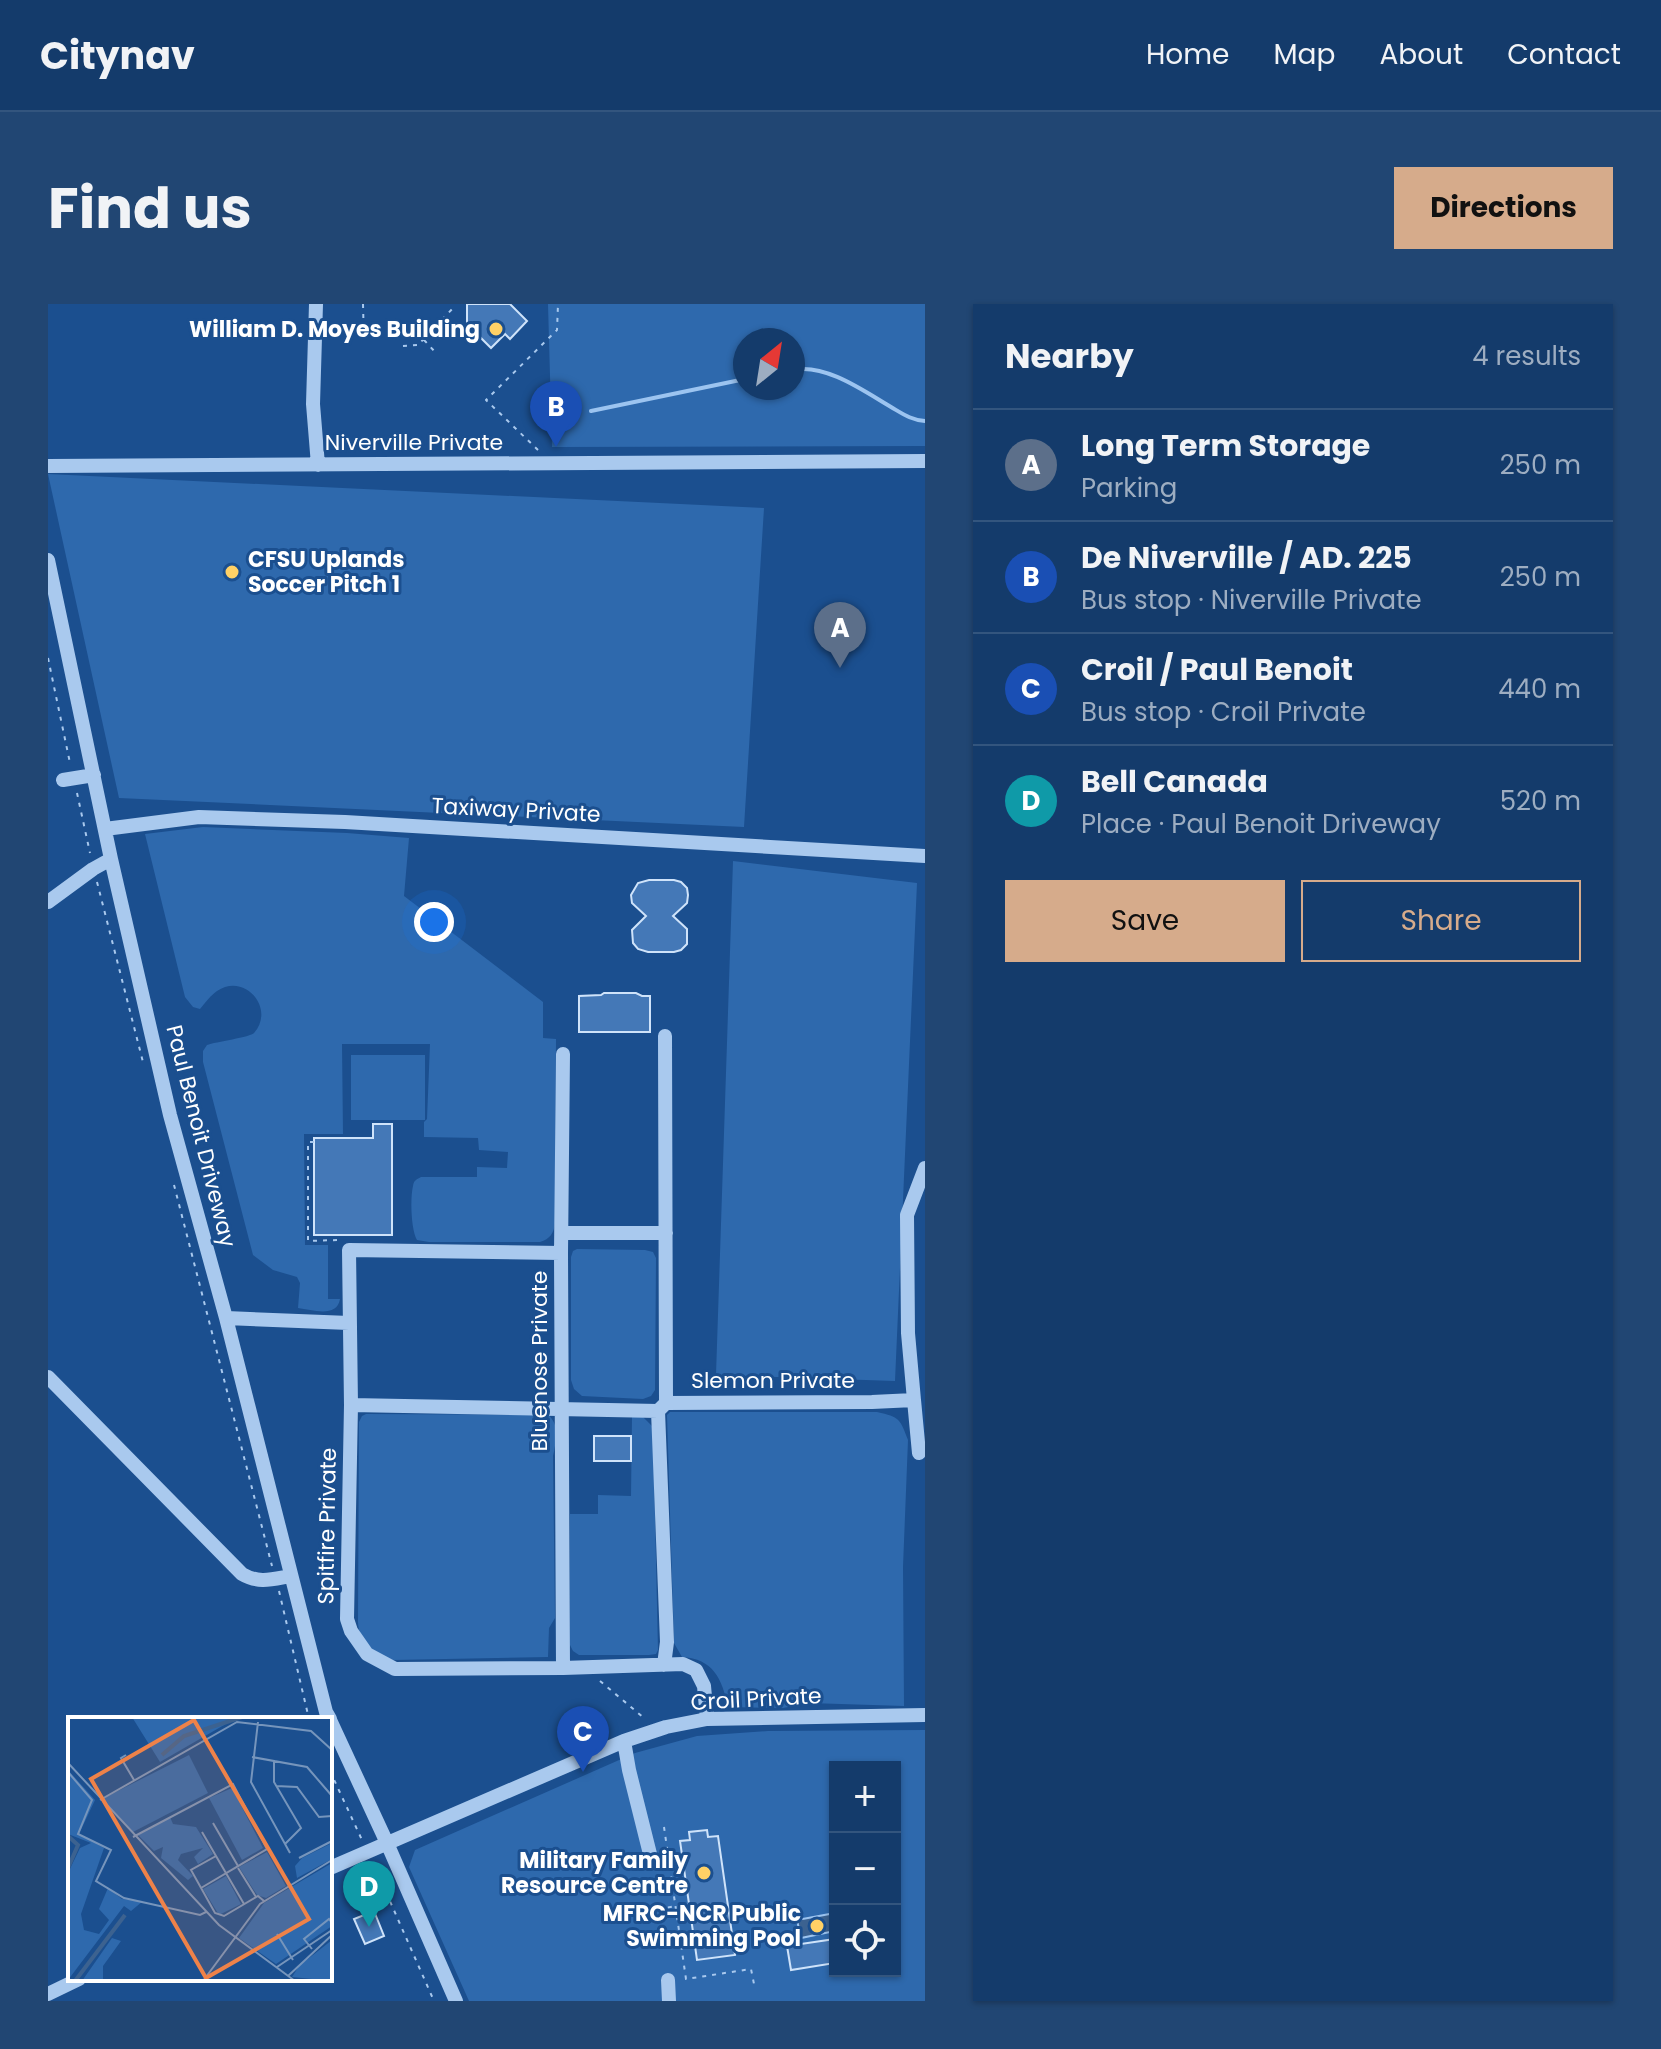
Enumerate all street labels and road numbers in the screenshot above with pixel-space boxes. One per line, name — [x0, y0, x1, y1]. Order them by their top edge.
street label: Niverville Private — [325, 427, 503, 458]
street label: Taxiway Private — [431, 790, 601, 830]
street label: Paul Benoit Driveway — [158, 1022, 244, 1251]
street label: Bluenose Private — [524, 1271, 555, 1452]
street label: Slemon Private — [691, 1365, 855, 1396]
street label: Spitfire Private — [310, 1447, 344, 1605]
street label: Croil Private — [690, 1680, 822, 1718]

